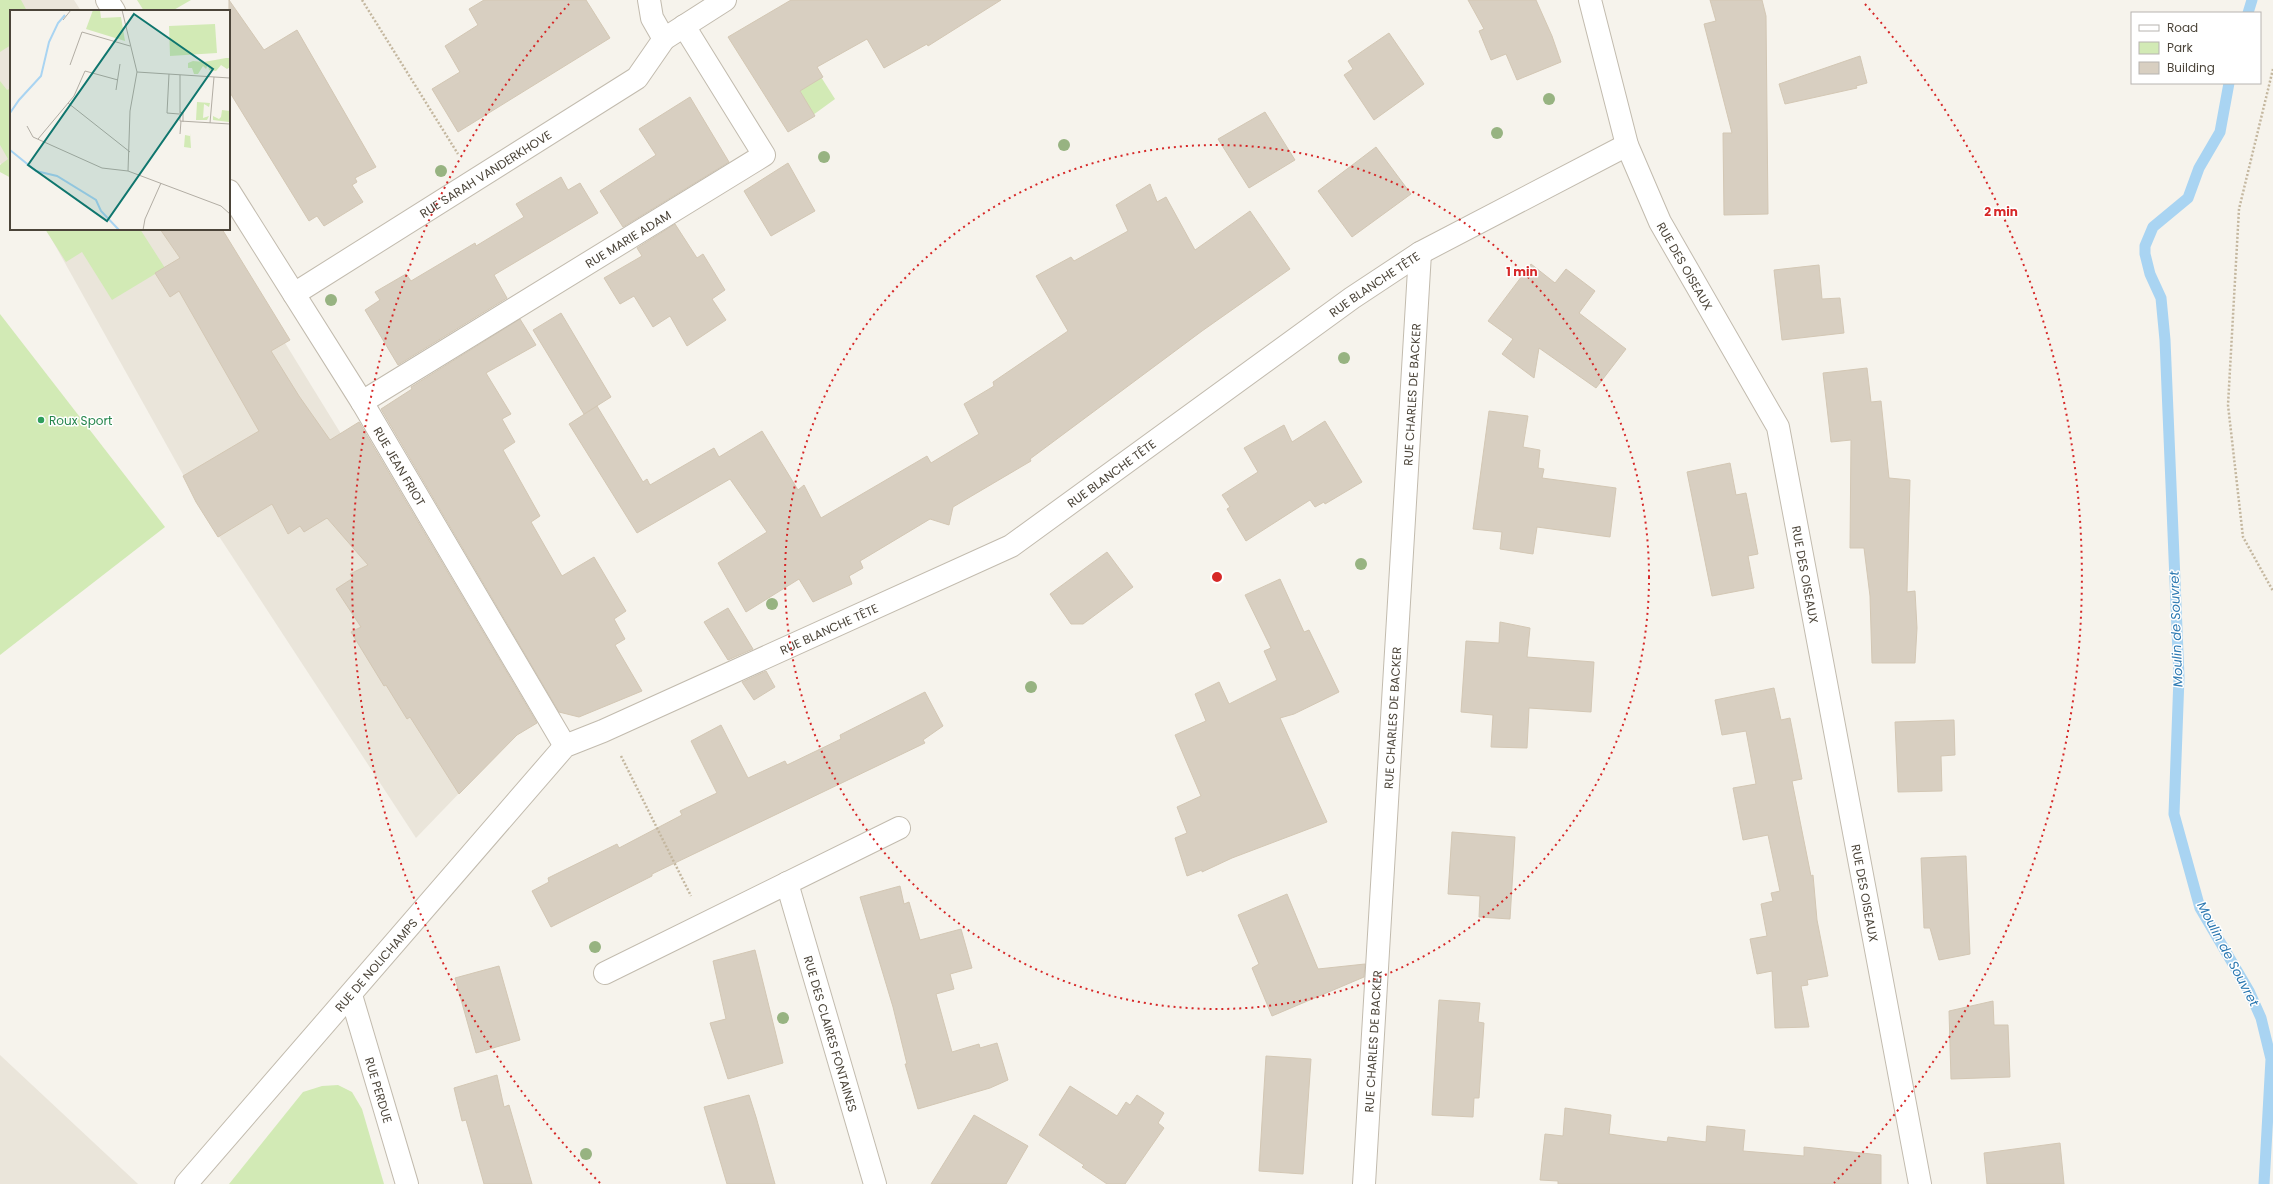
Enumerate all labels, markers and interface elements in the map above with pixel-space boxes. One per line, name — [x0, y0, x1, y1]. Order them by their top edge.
inset map — [10, 10, 230, 230]
legend — [2131, 12, 2261, 84]
text: Road — [2167, 19, 2198, 36]
text: Park — [2167, 39, 2194, 56]
text: Building — [2167, 59, 2215, 76]
street label: RUE SARAH VANDERKHOVE — [416, 126, 554, 221]
text: 2 min — [1984, 203, 2018, 220]
street label: RUE MARIE ADAM — [582, 206, 674, 272]
street label: RUE DES OISEAUX — [1653, 219, 1717, 313]
street label: RUE BLANCHE TÊTE — [1325, 247, 1423, 321]
text: 1 min — [1506, 263, 1538, 280]
street label: RUE CHARLES DE BACKER — [1399, 323, 1424, 466]
place label: Roux Sport — [49, 412, 112, 429]
marker: Roux Sport — [36, 415, 46, 425]
street label: RUE JEAN FRIOT — [370, 423, 430, 509]
street label: RUE BLANCHE TÊTE — [1063, 435, 1159, 511]
street label: RUE DES OISEAUX — [1788, 524, 1823, 625]
centre of rings — [1210, 570, 1224, 584]
water label: Moulin de Souvret — [2164, 570, 2188, 687]
street label: RUE BLANCHE TÊTE — [777, 599, 881, 658]
street label: RUE CHARLES DE BACKER — [1379, 646, 1405, 790]
street label: RUE DES OISEAUX — [1848, 843, 1883, 943]
water label: Moulin de Souvret — [2192, 898, 2264, 1010]
street label: RUE DE NOLICHAMPS — [331, 914, 421, 1015]
street label: RUE DES CLAIRES FONTAINES — [800, 954, 862, 1114]
street label: RUE CHARLES DE BACKER — [1360, 970, 1385, 1113]
street label: RUE PERDUE — [361, 1055, 397, 1125]

